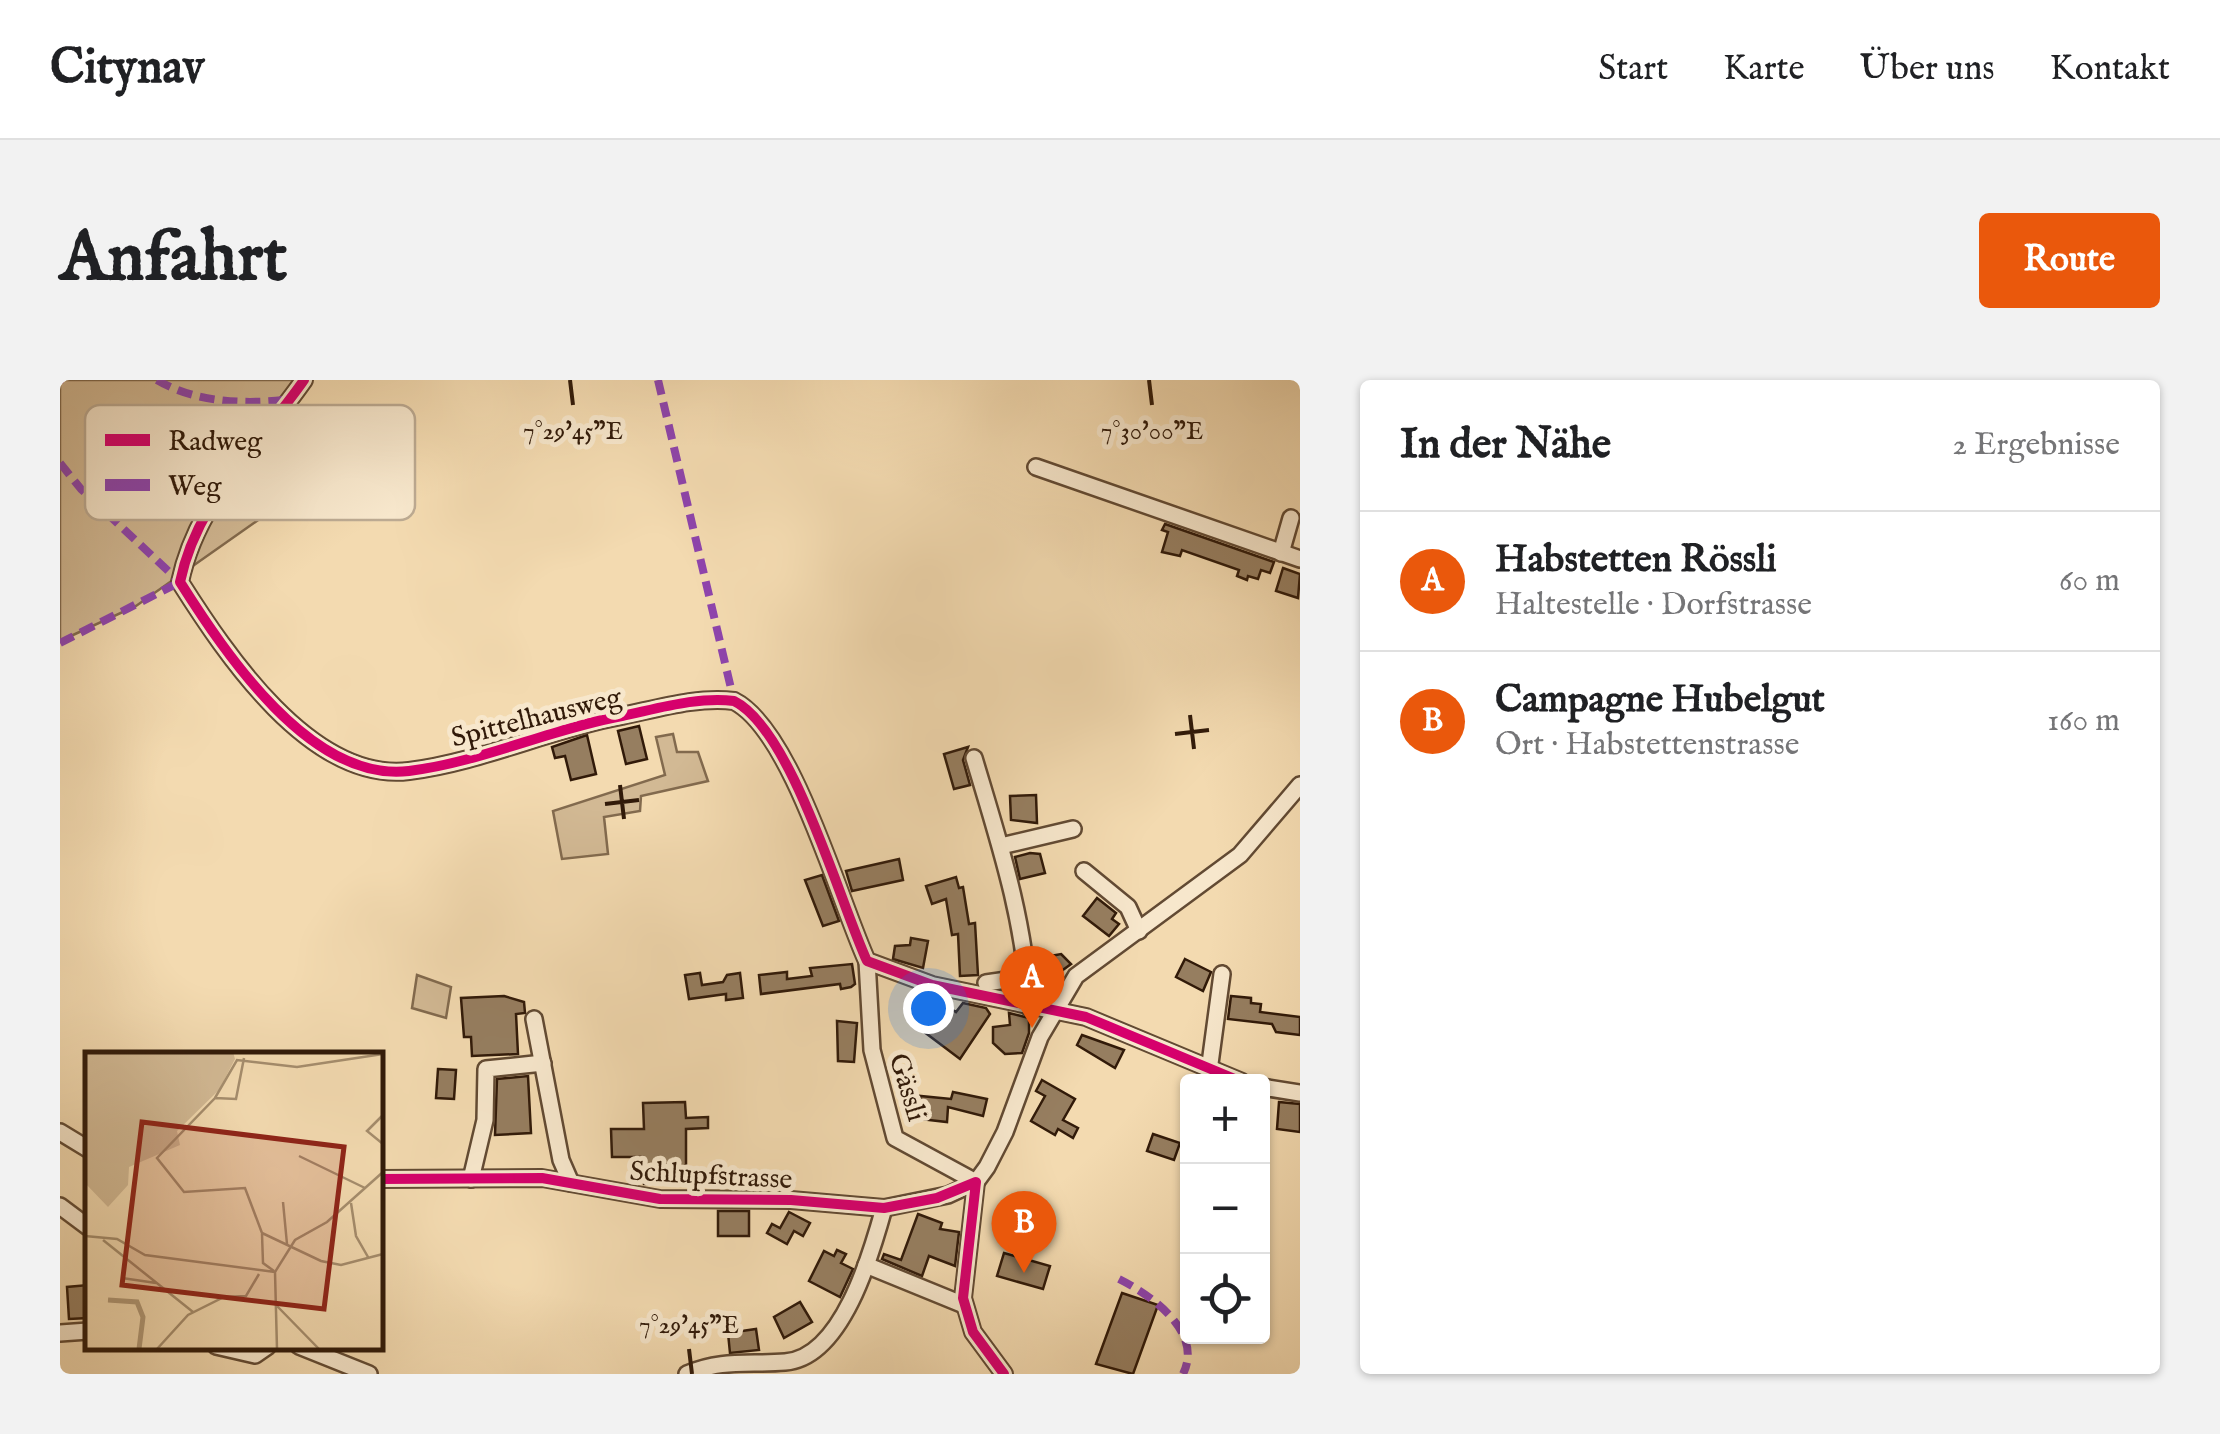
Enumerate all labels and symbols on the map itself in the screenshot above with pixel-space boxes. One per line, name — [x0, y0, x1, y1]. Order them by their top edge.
legend — [85, 405, 415, 520]
text: 7°29'45"E — [523, 416, 623, 448]
text: 7°30'00"E — [1101, 416, 1203, 448]
text: Radweg — [168, 425, 263, 460]
text: Weg — [168, 470, 222, 505]
street label: Spittelhausweg — [448, 680, 626, 756]
pin: A — [1000, 946, 1064, 1028]
your location — [903, 983, 954, 1034]
street label: Gässli — [880, 1050, 933, 1126]
inset map — [85, 1052, 382, 1349]
street label: Schlupfstrasse — [629, 1155, 793, 1198]
pin: B — [992, 1190, 1056, 1273]
text: 7°29'45"E — [639, 1310, 739, 1342]

